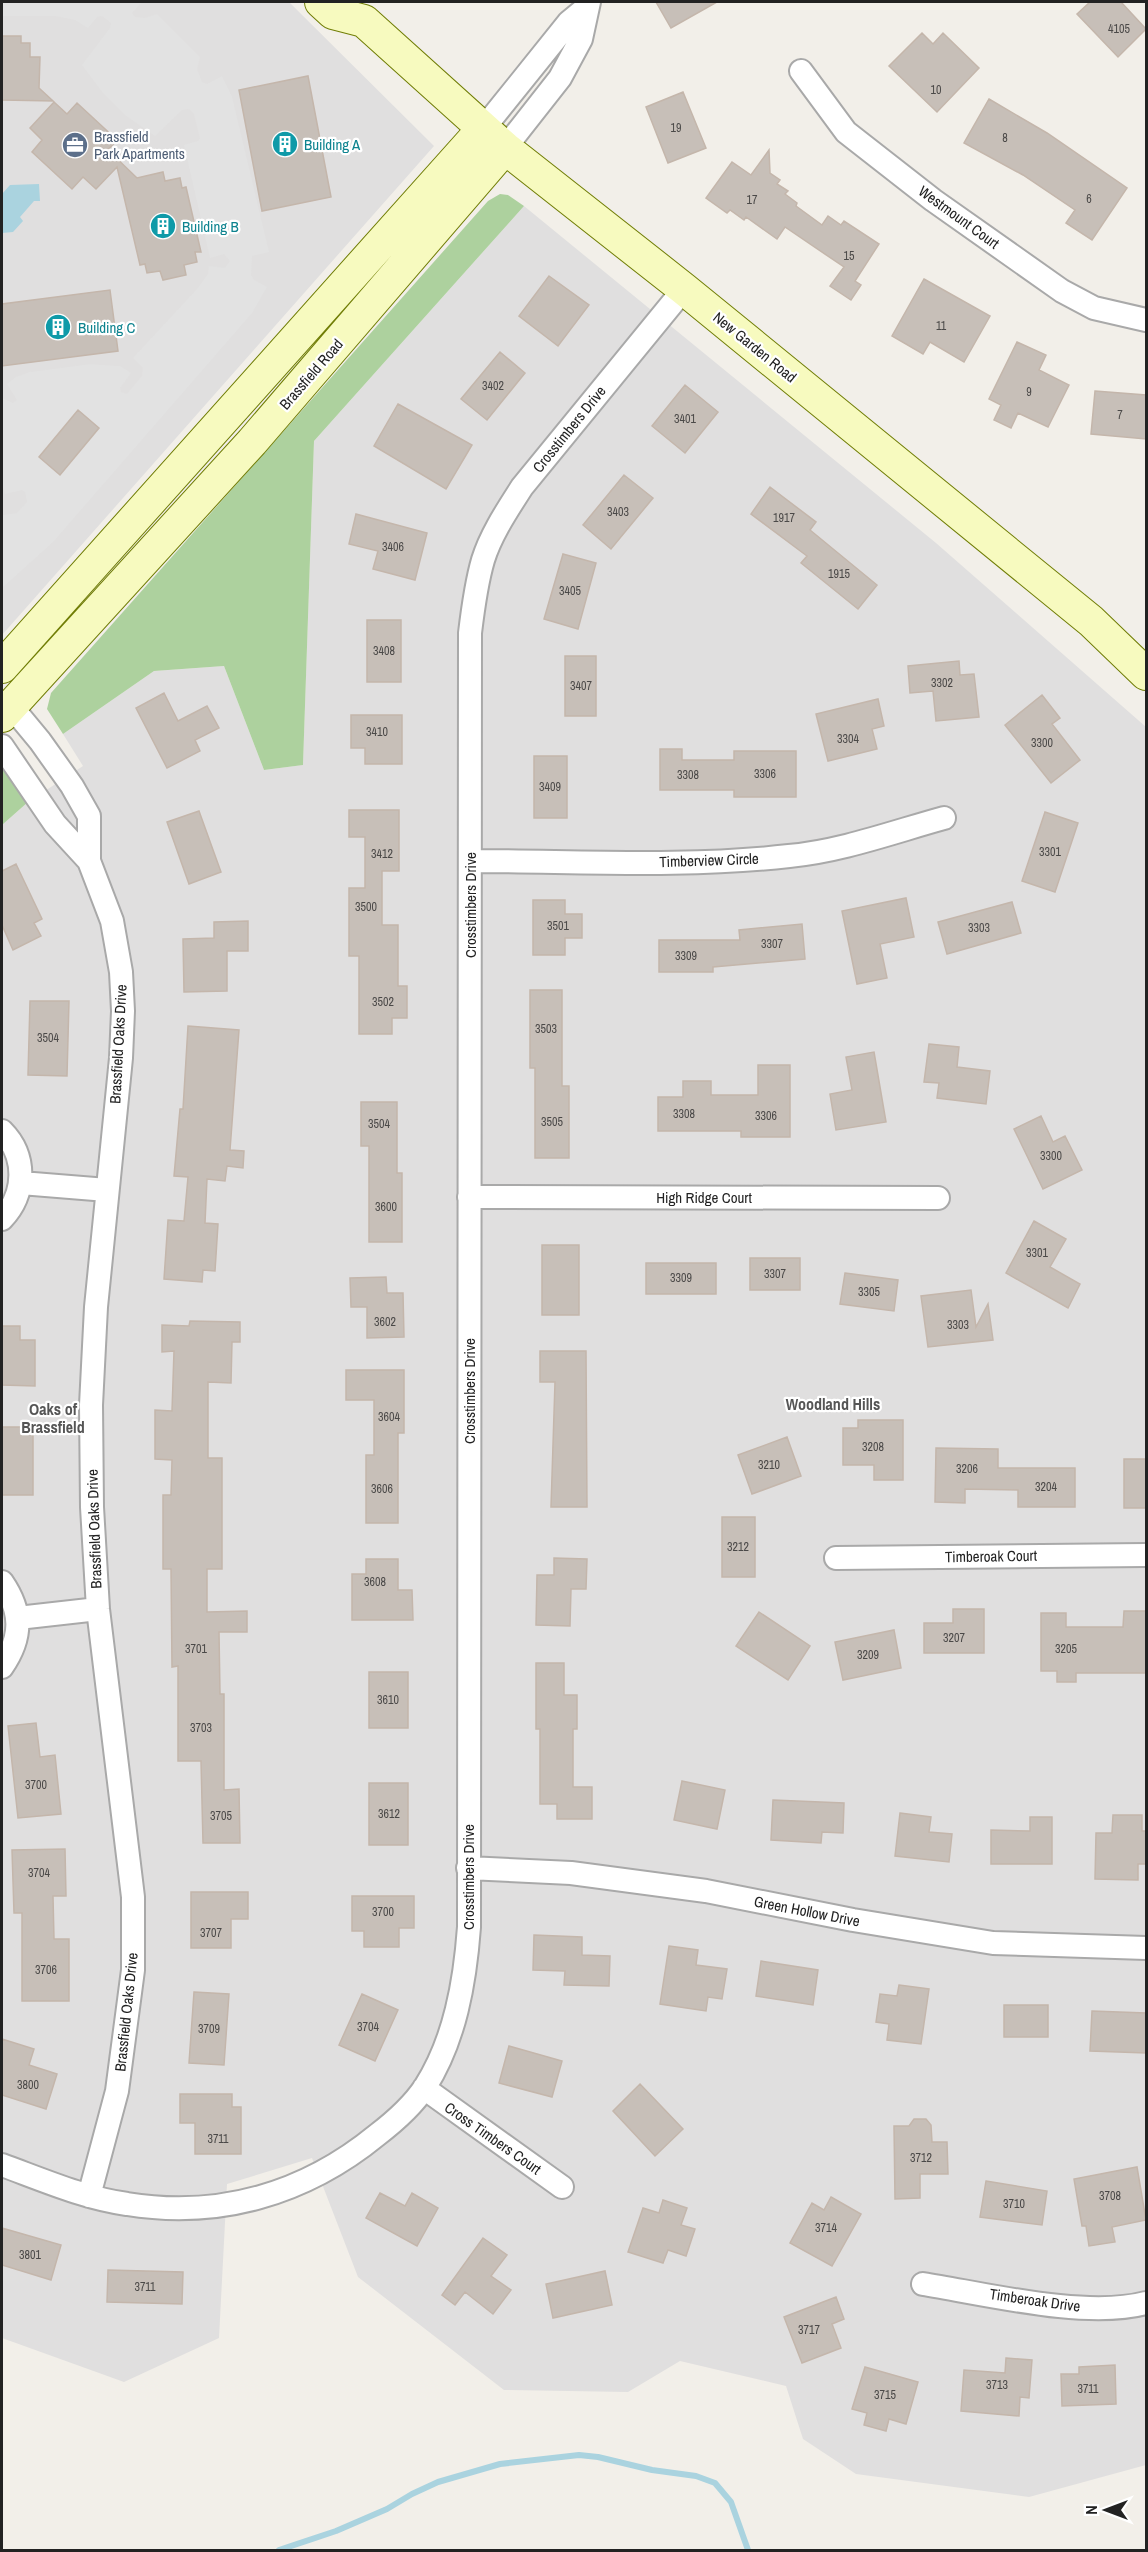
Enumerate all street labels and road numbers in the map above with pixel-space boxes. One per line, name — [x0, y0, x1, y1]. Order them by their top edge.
street label: Westmount Court — [914, 180, 1004, 254]
street label: New Garden Road — [709, 307, 801, 387]
street label: Brassfield Road — [274, 334, 348, 414]
street label: Crosstimbers Drive — [528, 381, 611, 477]
street label: Timberview Circle — [659, 848, 759, 872]
street label: Crosstimbers Drive — [460, 852, 481, 958]
street label: Brassfield Oaks Drive — [104, 984, 132, 1104]
street label: High Ridge Court — [656, 1187, 752, 1208]
street label: Crosstimbers Drive — [459, 1338, 480, 1444]
street label: Brassfield Oaks Drive — [81, 1469, 107, 1589]
street label: Timberoak Court — [945, 1545, 1038, 1567]
street label: Crosstimbers Drive — [458, 1824, 479, 1930]
street label: Green Hollow Drive — [752, 1890, 862, 1932]
street label: Brassfield Oaks Drive — [109, 1951, 143, 2073]
street label: Cross Timbers Court — [440, 2097, 546, 2180]
street label: Timberoak Drive — [988, 2283, 1082, 2317]

